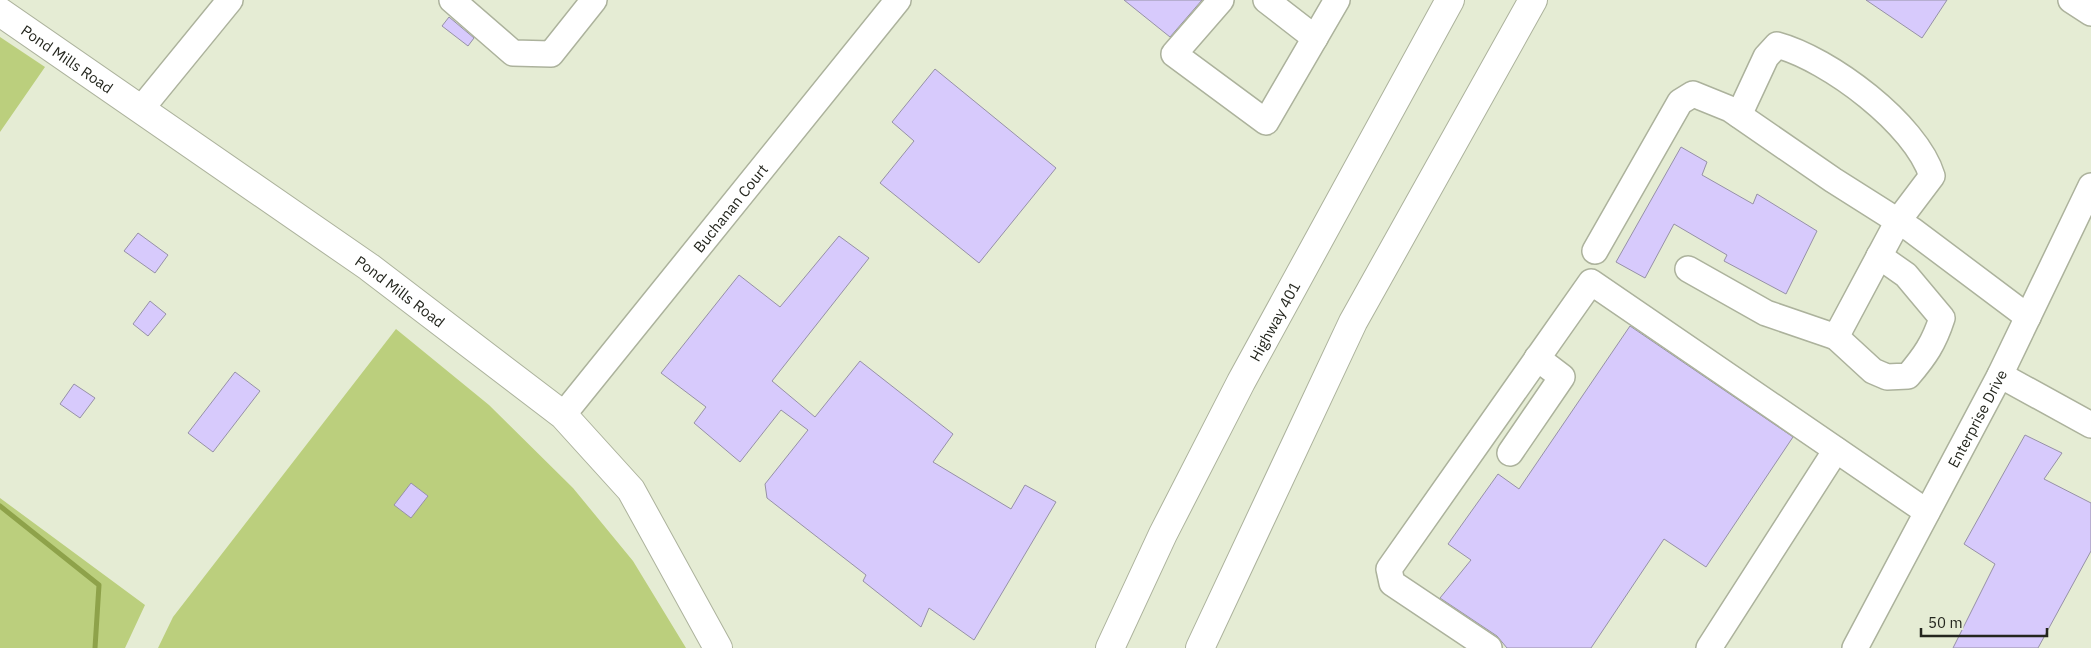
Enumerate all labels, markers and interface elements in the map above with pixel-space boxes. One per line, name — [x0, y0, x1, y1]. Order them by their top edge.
street label: Pond Mills Road — [18, 20, 117, 97]
street label: Buchanan Court — [689, 160, 771, 256]
street label: Pond Mills Road — [352, 251, 449, 331]
street label: Highway 401 — [1245, 278, 1304, 364]
street label: Enterprise Drive — [1943, 366, 2011, 471]
scale bar — [1921, 606, 2047, 638]
text: 50 m — [1928, 613, 1963, 632]

